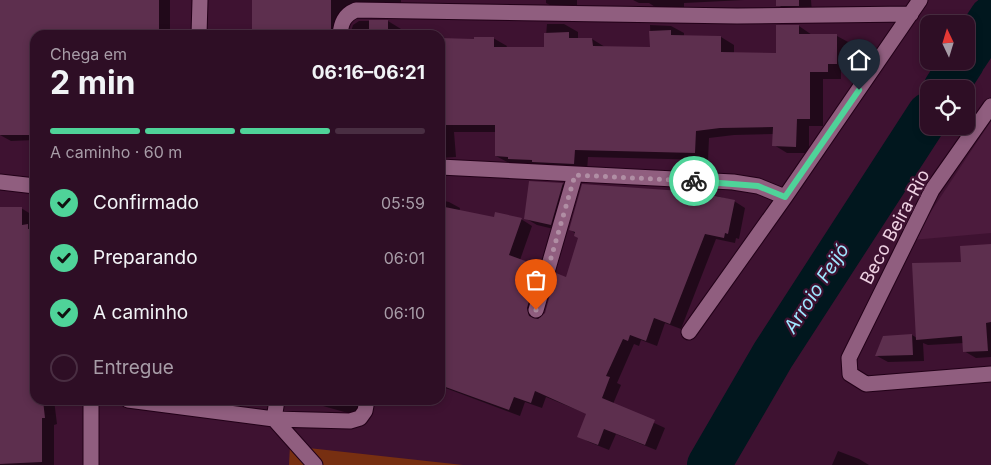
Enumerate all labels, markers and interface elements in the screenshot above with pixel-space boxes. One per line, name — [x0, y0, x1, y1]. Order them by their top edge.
north arrow — [920, 15, 975, 70]
map controls — [920, 15, 975, 135]
pin — [838, 39, 880, 90]
text: Chega em — [50, 44, 127, 64]
icon: home — [845, 46, 873, 74]
text: 06:16–06:21 — [312, 61, 425, 84]
text: 2 min — [50, 63, 136, 102]
button: locate — [920, 80, 975, 135]
text: A caminho · 60 m — [50, 142, 182, 162]
courier — [669, 156, 719, 206]
street label: Beco Beira-Rio — [855, 166, 934, 288]
icon: bike — [680, 167, 708, 195]
icon: check — [50, 189, 78, 217]
text: Confirmado — [93, 191, 199, 214]
text: 05:59 — [381, 193, 425, 213]
water label: Arroio Feijó — [778, 239, 854, 338]
icon: check — [50, 244, 78, 272]
text: Preparando — [93, 246, 198, 269]
text: 06:01 — [384, 248, 425, 268]
pin — [515, 259, 557, 310]
icon: bag — [522, 266, 550, 294]
icon: check — [50, 299, 78, 327]
text: A caminho — [93, 301, 188, 324]
text: 06:10 — [384, 303, 425, 323]
text: Entregue — [93, 356, 174, 379]

